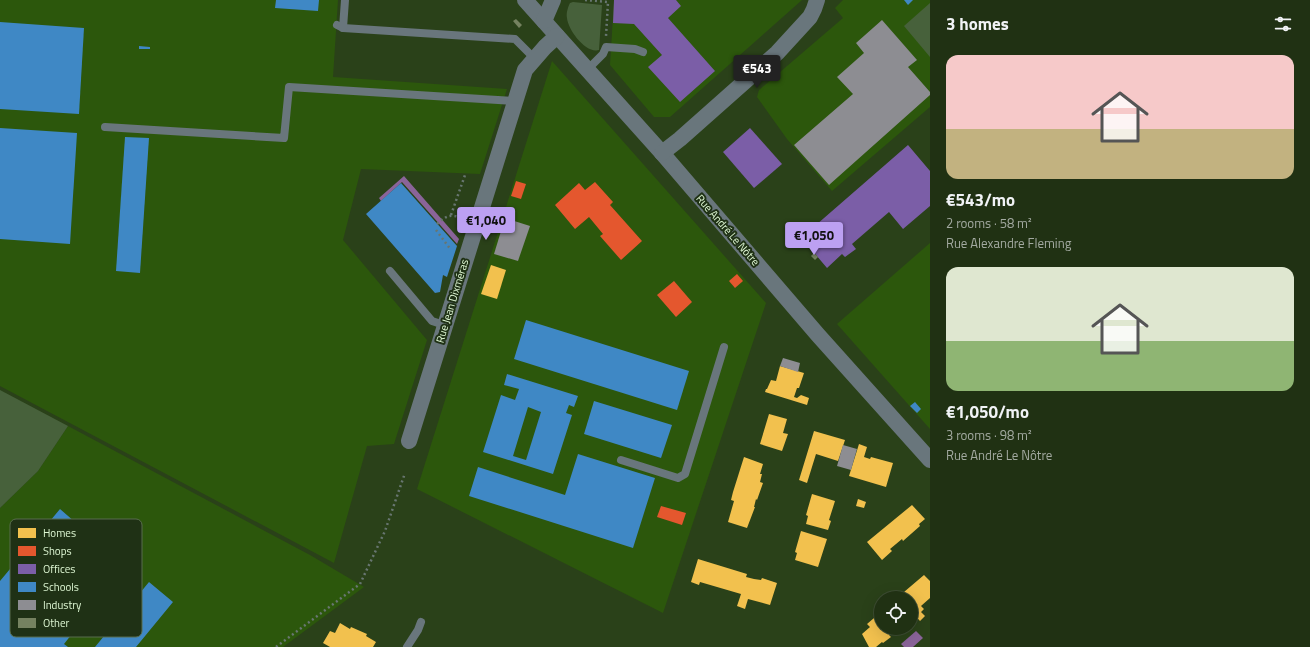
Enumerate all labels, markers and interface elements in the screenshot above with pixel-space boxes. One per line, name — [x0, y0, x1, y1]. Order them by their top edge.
text: 3 homes — [946, 11, 1009, 37]
icon: filters — [1272, 13, 1294, 35]
pin: €543 — [733, 55, 781, 89]
text: €543 — [742, 58, 772, 78]
icon: home — [1084, 81, 1156, 153]
text: €543/mo — [946, 187, 1015, 213]
street label: Rue André Le Nôtre — [692, 191, 764, 270]
pin: €1,040 — [453, 207, 519, 241]
text: €1,040 — [466, 210, 506, 230]
text: 2 rooms · 58 m² — [946, 213, 1032, 233]
pin: €1,050 — [781, 222, 847, 256]
text: €1,050 — [794, 225, 834, 245]
text: Rue Alexandre Fleming — [946, 233, 1071, 253]
street label: Rue Jean Dixméras — [432, 257, 472, 345]
icon: home — [1084, 293, 1156, 365]
text: €1,050/mo — [946, 399, 1029, 425]
text: 3 rooms · 98 m² — [946, 425, 1032, 445]
text: Rue André Le Nôtre — [946, 445, 1052, 465]
legend — [10, 519, 142, 637]
text: Homes — [43, 525, 76, 541]
text: Shops — [43, 543, 72, 559]
text: Offices — [43, 561, 75, 577]
text: Schools — [43, 579, 79, 595]
map controls — [874, 591, 918, 635]
button: locate — [874, 591, 918, 635]
text: Industry — [43, 597, 82, 613]
text: Other — [43, 615, 70, 631]

